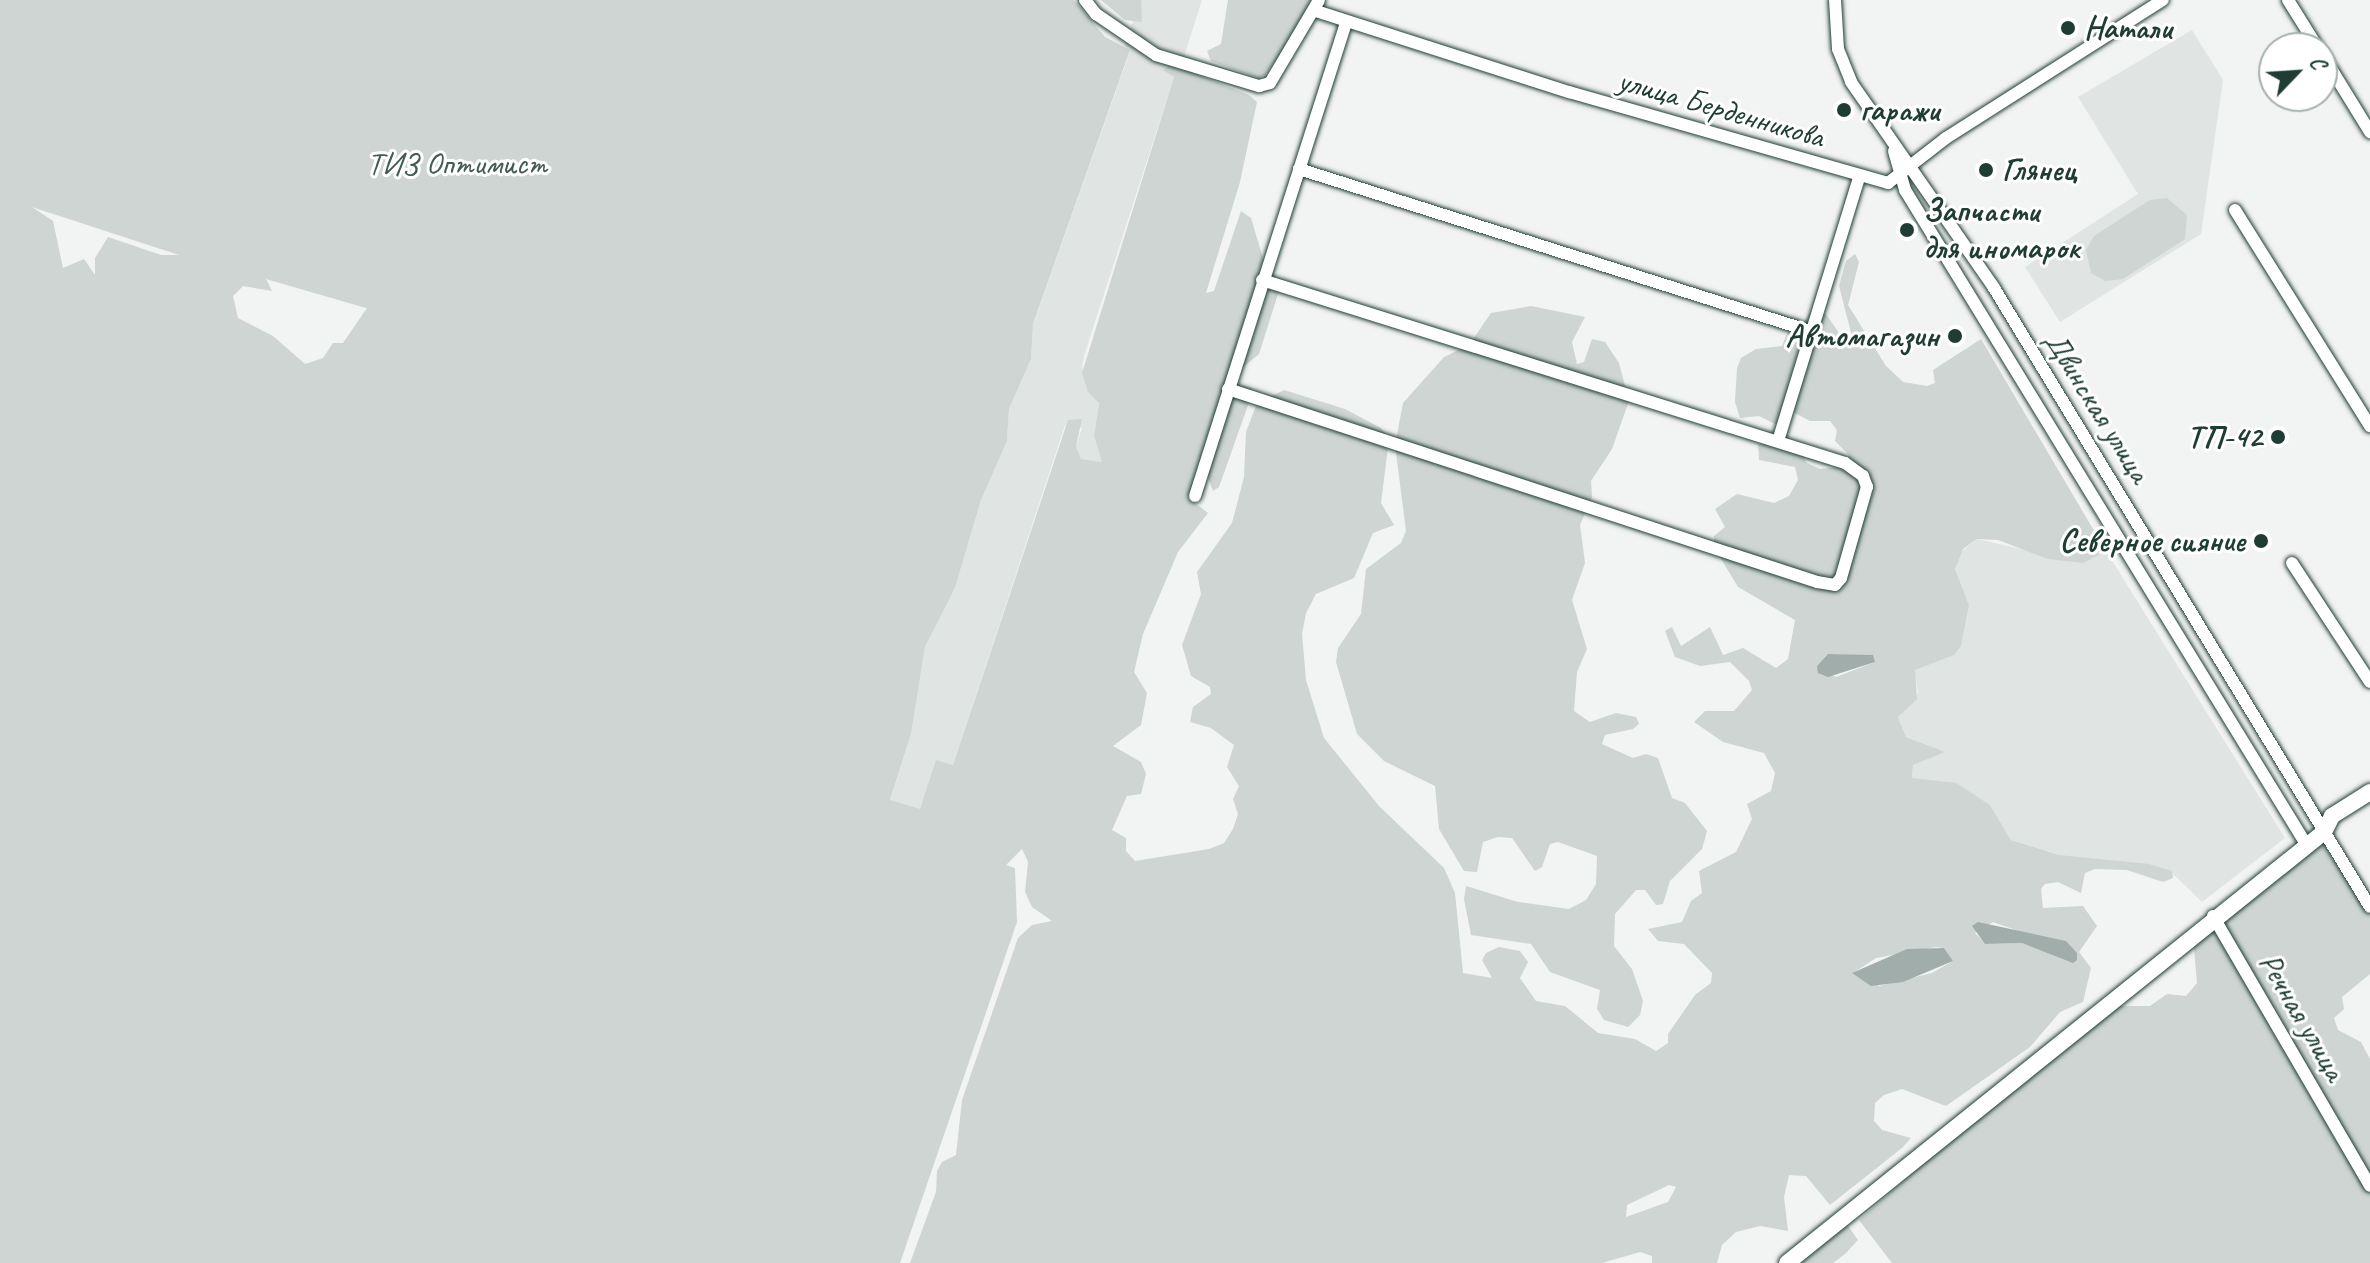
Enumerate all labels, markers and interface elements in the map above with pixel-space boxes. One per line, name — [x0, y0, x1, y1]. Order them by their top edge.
place label: Натали — [2084, 9, 2172, 47]
marker: Натали — [2059, 19, 2077, 37]
north arrow — [2258, 32, 2338, 112]
text: С — [2303, 52, 2333, 74]
street label: улица Берденникова — [1614, 61, 1828, 157]
place label: гаражи — [1860, 91, 1939, 129]
marker: гаражи — [1835, 101, 1853, 119]
park label: ТИЗ Оптимист — [367, 145, 547, 183]
place label: Глянец — [2002, 151, 2077, 189]
marker: Глянец — [1977, 161, 1995, 179]
place label: Запчасти для иномарок — [1923, 193, 2076, 268]
marker: Запчасти для иномарок — [1898, 221, 1916, 239]
place label: Автомагазин — [1786, 317, 1939, 355]
street label: Двинская улица — [2035, 323, 2159, 491]
marker: Автомагазин — [1946, 327, 1964, 345]
place label: ТП-42 — [2187, 418, 2262, 456]
marker: ТП-42 — [2269, 428, 2287, 446]
place label: Северное сияние — [2065, 522, 2245, 560]
marker: Северное сияние — [2252, 532, 2270, 550]
street label: Речная улица — [2250, 946, 2354, 1088]

